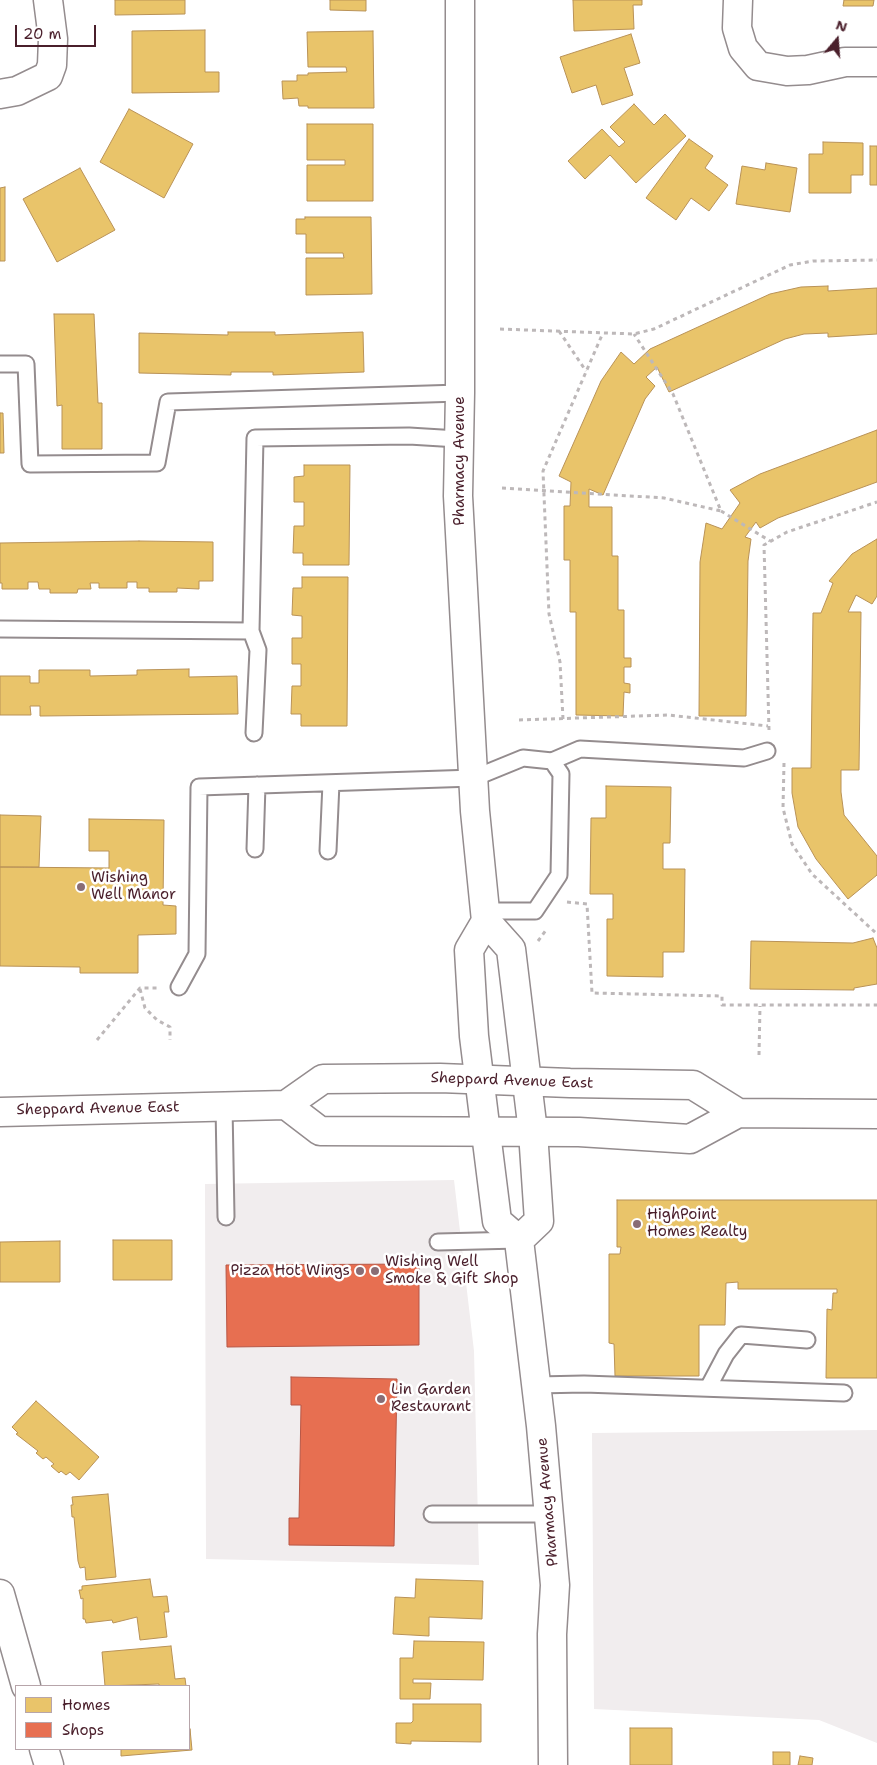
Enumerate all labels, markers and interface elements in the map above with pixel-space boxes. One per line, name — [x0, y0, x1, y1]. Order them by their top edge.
scale bar — [18, 15, 99, 47]
north arrow — [812, 15, 862, 65]
text: N — [834, 15, 850, 36]
text: 20 m — [23, 24, 62, 44]
street label: Pharmacy Avenue — [451, 396, 469, 526]
place label: Wishing Well Manor — [91, 869, 176, 904]
marker: Wishing Well Manor — [75, 881, 87, 893]
street label: Sheppard Avenue East — [430, 1069, 594, 1093]
street label: Sheppard Avenue East — [16, 1099, 180, 1119]
place label: HighPoint Homes Realty — [647, 1206, 747, 1241]
marker: HighPoint Homes Realty — [631, 1218, 643, 1230]
place label: Wishing Well Smoke & Gift Shop — [385, 1253, 518, 1288]
place label: Pizza Hot Wings — [230, 1262, 350, 1280]
marker: Pizza Hot Wings — [354, 1265, 366, 1277]
marker: Wishing Well Smoke & Gift Shop — [369, 1265, 381, 1277]
place label: Lin Garden Restaurant — [391, 1381, 471, 1416]
marker: Lin Garden Restaurant — [375, 1393, 387, 1405]
street label: Pharmacy Avenue — [533, 1437, 563, 1567]
legend — [15, 1685, 190, 1750]
text: Homes — [62, 1695, 110, 1715]
text: Shops — [62, 1720, 104, 1740]

